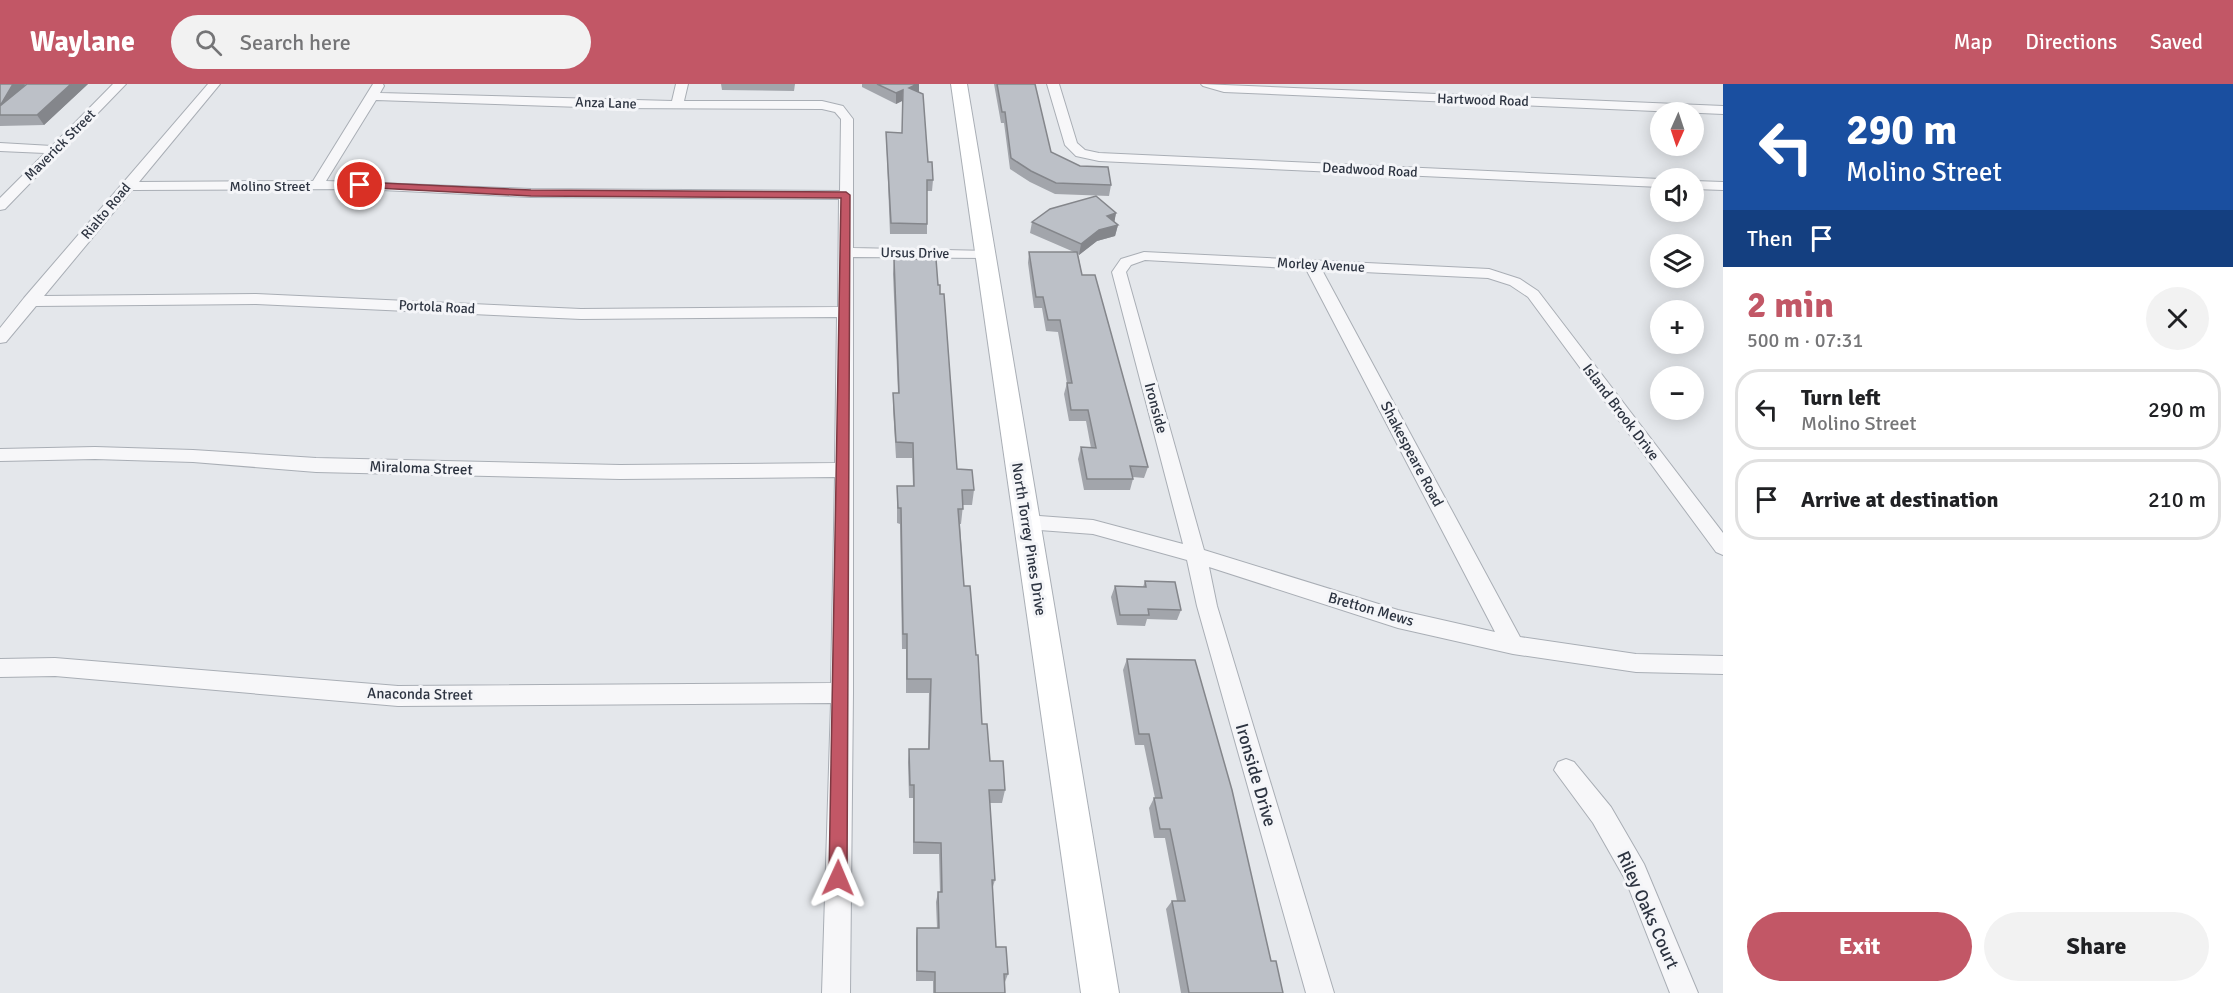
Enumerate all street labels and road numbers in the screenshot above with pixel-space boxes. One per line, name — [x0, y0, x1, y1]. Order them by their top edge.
street label: Hartwood Road — [1437, 90, 1529, 110]
street label: Anza Lane — [575, 93, 637, 113]
street label: Maverick Street — [21, 106, 99, 184]
street label: Deadwood Road — [1322, 159, 1418, 181]
street label: Molino Street — [230, 178, 311, 195]
street label: Rialto Road — [78, 179, 134, 243]
street label: Ursus Drive — [880, 244, 950, 262]
street label: Morley Avenue — [1277, 254, 1365, 276]
street label: Portola Road — [398, 297, 476, 317]
street label: Island Brook Drive — [1579, 360, 1663, 464]
street label: Ironside — [1141, 381, 1171, 435]
street label: Shakespeare Road — [1377, 398, 1447, 510]
street label: Miraloma Street — [369, 457, 473, 479]
street label: North Torrey Pines Drive — [1008, 461, 1050, 617]
street label: Bretton Mews — [1326, 588, 1416, 630]
street label: Anaconda Street — [367, 684, 473, 704]
street label: Ironside Drive — [1231, 721, 1281, 829]
street label: Riley Oaks Court — [1612, 848, 1684, 972]

